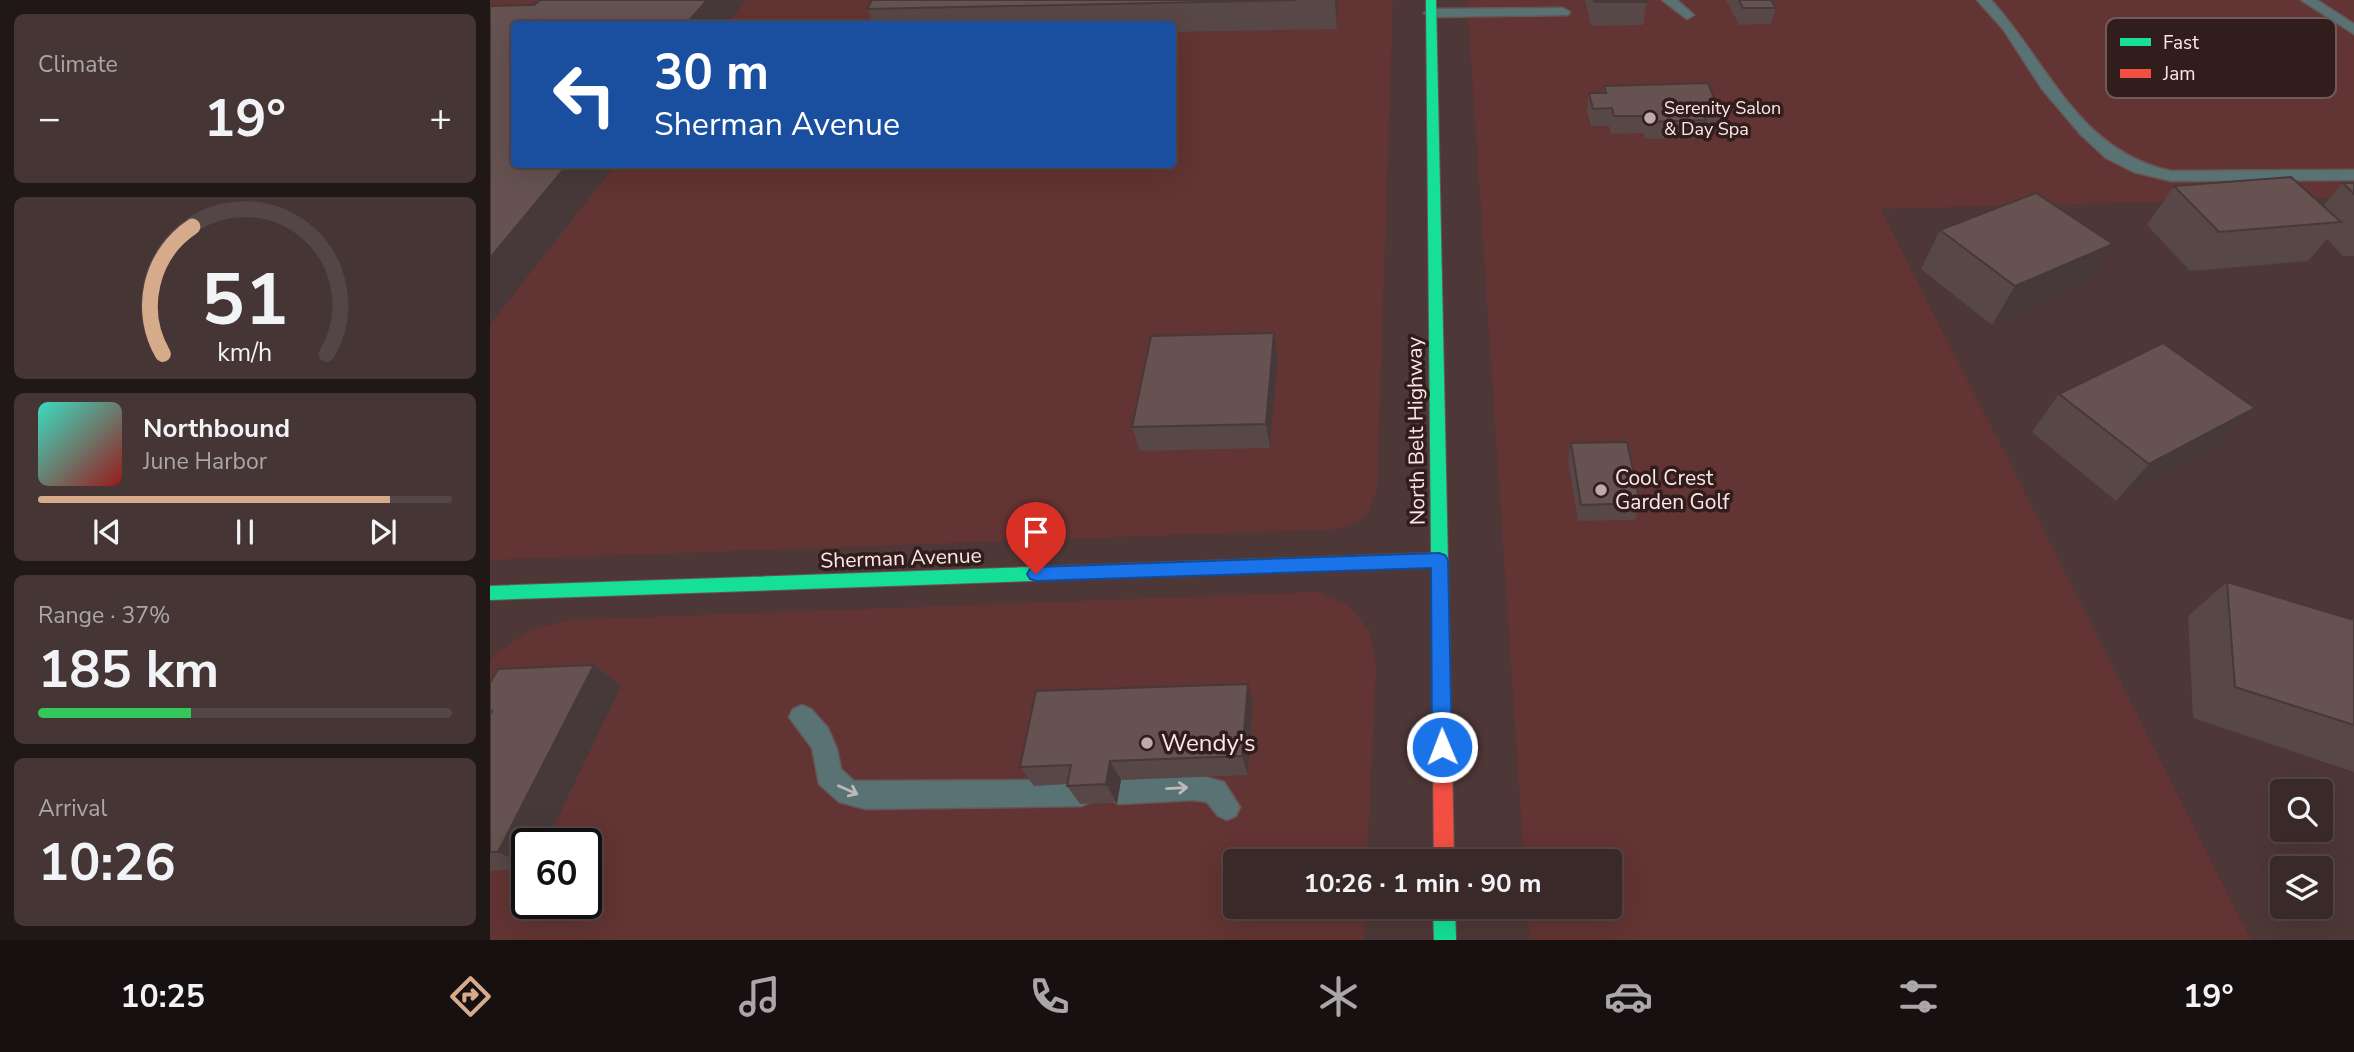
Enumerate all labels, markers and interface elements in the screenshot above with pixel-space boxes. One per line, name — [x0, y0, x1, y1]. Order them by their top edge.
legend — [2106, 18, 2336, 98]
text: Fast — [2163, 30, 2199, 56]
text: 30 m — [654, 39, 769, 106]
text: Climate — [38, 49, 118, 80]
icon: left — [539, 49, 630, 140]
text: Jam — [2162, 61, 2196, 87]
text: 19° — [204, 83, 286, 154]
text: − — [38, 93, 61, 144]
text: + — [429, 93, 452, 144]
place label: Serenity Salon & Day Spa — [1664, 96, 1781, 141]
text: Sherman Avenue — [654, 103, 900, 146]
marker: Serenity Salon & Day Spa — [1642, 110, 1658, 126]
text: 51 — [201, 250, 289, 350]
text: km/h — [217, 335, 273, 369]
street label: North Belt Highway — [1400, 336, 1432, 525]
text: Northbound — [143, 411, 290, 446]
text: June Harbor — [143, 446, 267, 477]
place label: Cool Crest Garden Golf — [1615, 464, 1730, 516]
marker: Cool Crest Garden Golf — [1593, 482, 1609, 498]
pin — [1006, 502, 1066, 574]
icon: previous — [88, 513, 126, 551]
icon: pause — [226, 513, 264, 551]
icon: next — [364, 513, 402, 551]
icon: arrive — [1017, 513, 1055, 551]
street label: Sherman Avenue — [820, 541, 982, 575]
text: Range · 37% — [38, 600, 170, 631]
text: 185 km — [38, 634, 219, 705]
position arrow — [1405, 710, 1479, 784]
place label: Wendy's — [1161, 727, 1256, 759]
marker: Wendy's — [1139, 735, 1155, 751]
map controls — [2270, 779, 2333, 919]
button: search — [2270, 779, 2333, 842]
one-way arrow — [1166, 781, 1189, 794]
one-way arrow — [837, 785, 859, 798]
text: Arrival — [38, 793, 107, 824]
text: 10:26 — [38, 827, 176, 898]
speed limit sign: 60 — [511, 828, 602, 919]
button: layers — [2270, 856, 2333, 919]
text: 10:26 · 1 min · 90 m — [1303, 866, 1542, 901]
icon: directions — [446, 972, 495, 1021]
icon: music — [735, 972, 784, 1021]
icon: phone — [1025, 972, 1074, 1021]
icon: climate — [1314, 972, 1363, 1021]
icon: car — [1604, 972, 1653, 1021]
icon: filters — [1894, 972, 1943, 1021]
text: 10:25 — [120, 975, 205, 1018]
text: 19° — [2183, 975, 2234, 1018]

